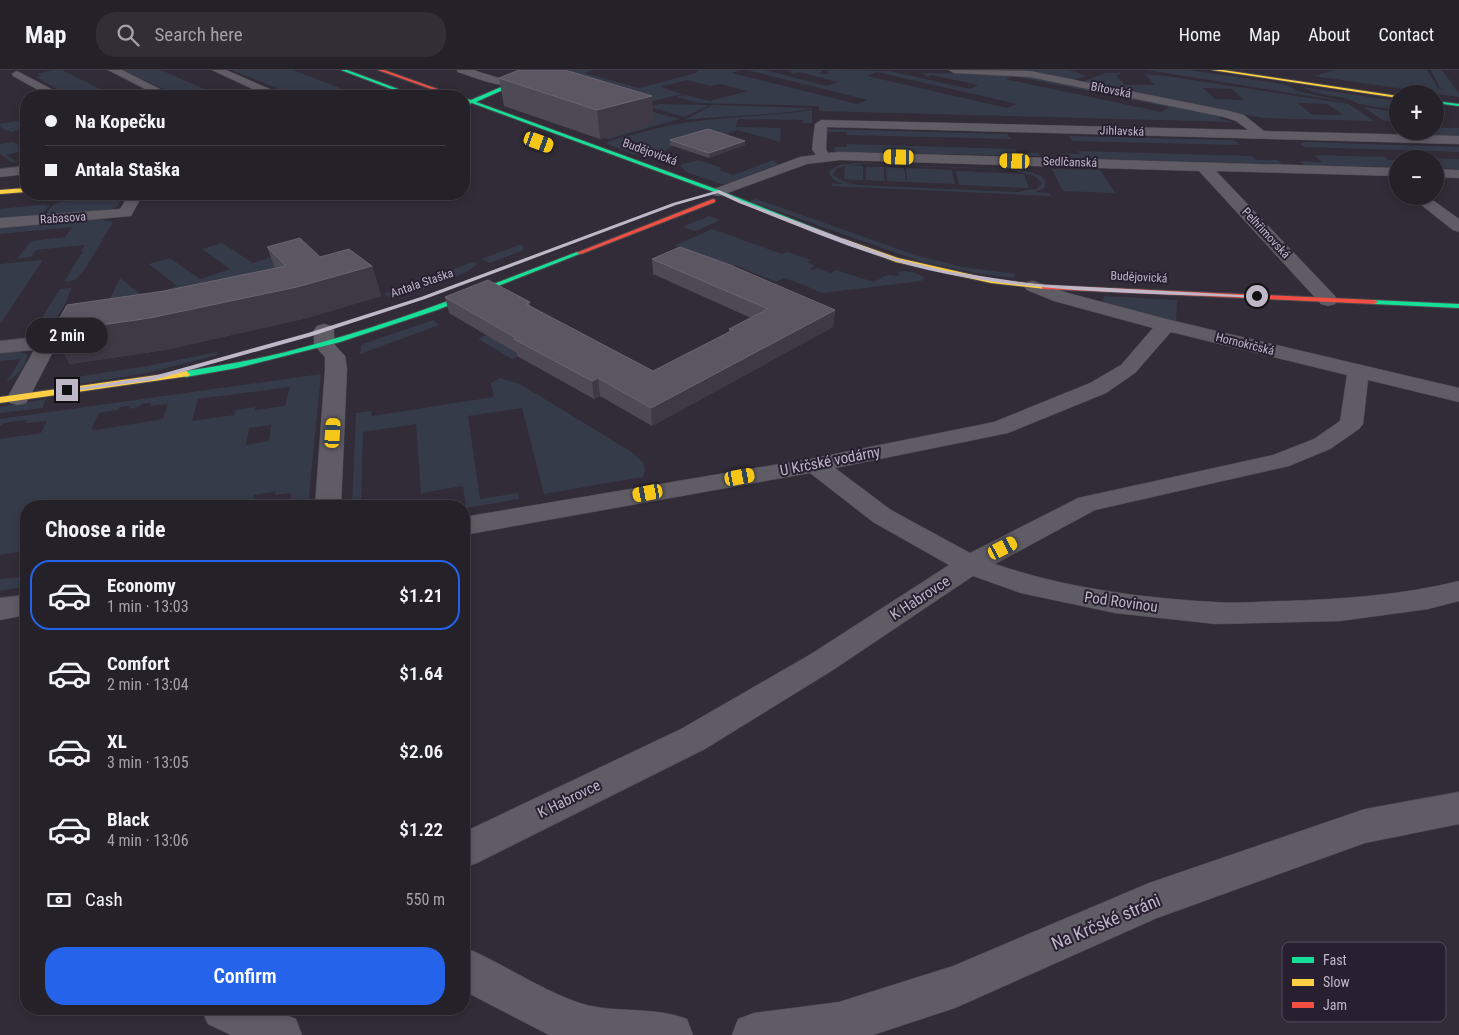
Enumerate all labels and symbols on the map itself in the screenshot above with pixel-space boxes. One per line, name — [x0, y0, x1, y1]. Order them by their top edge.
street label: Bítovská — [1090, 79, 1132, 101]
street label: Jihlavská — [1100, 123, 1145, 139]
car — [522, 130, 555, 154]
street label: Budějovická — [621, 136, 679, 168]
car — [883, 149, 914, 165]
car — [999, 153, 1030, 169]
street label: Sedlčanská — [1043, 154, 1098, 170]
street label: Pelhřimovská — [1239, 205, 1293, 261]
street label: Rabasova — [40, 209, 87, 227]
street label: Antala Staška — [389, 266, 455, 300]
street label: Budějovická — [1110, 269, 1168, 285]
route start — [1246, 285, 1268, 307]
callout: 2 min — [26, 318, 108, 352]
street label: Hornokrčská — [1214, 330, 1276, 358]
route end — [56, 379, 78, 401]
car — [324, 418, 341, 448]
street label: U Krčské vodárny — [778, 442, 882, 480]
car — [723, 467, 756, 487]
car — [631, 483, 664, 503]
car — [986, 535, 1019, 561]
street label: K Habrovce — [887, 572, 953, 624]
street label: Pod Rovinou — [1083, 588, 1159, 616]
street label: K Habrovce — [535, 776, 603, 822]
street label: Na Krčské stráni — [1048, 889, 1163, 954]
legend — [1282, 942, 1446, 1022]
text: Fast — [1323, 952, 1347, 968]
text: Slow — [1323, 974, 1350, 990]
text: Jam — [1323, 997, 1347, 1013]

